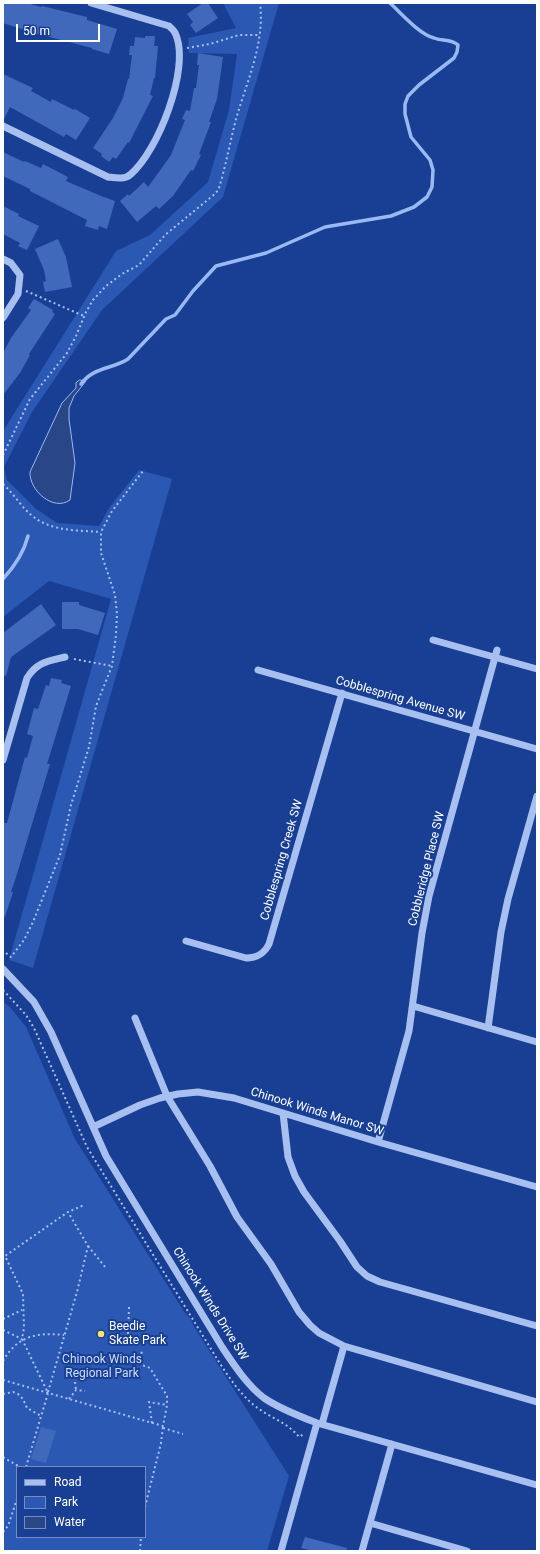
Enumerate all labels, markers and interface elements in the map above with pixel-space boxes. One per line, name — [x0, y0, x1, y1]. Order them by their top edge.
scale bar — [18, 16, 102, 42]
text: 50 m — [23, 24, 50, 38]
street label: Cobblespring Avenue SW — [334, 674, 466, 724]
street label: Cobblespring Creek SW — [258, 798, 306, 922]
street label: Cobbleridge Place SW — [406, 810, 448, 928]
street label: Chinook Winds Manor SW — [249, 1085, 385, 1139]
street label: Chinook Winds Drive SW — [169, 1245, 251, 1363]
place label: Beedie Skate Park — [109, 1320, 166, 1348]
marker: Beedie Skate Park — [96, 1329, 106, 1339]
park label: Chinook Winds Regional Park — [62, 1353, 142, 1381]
legend — [16, 1466, 146, 1538]
text: Road — [54, 1475, 82, 1489]
text: Park — [54, 1495, 78, 1509]
text: Water — [54, 1515, 85, 1529]

